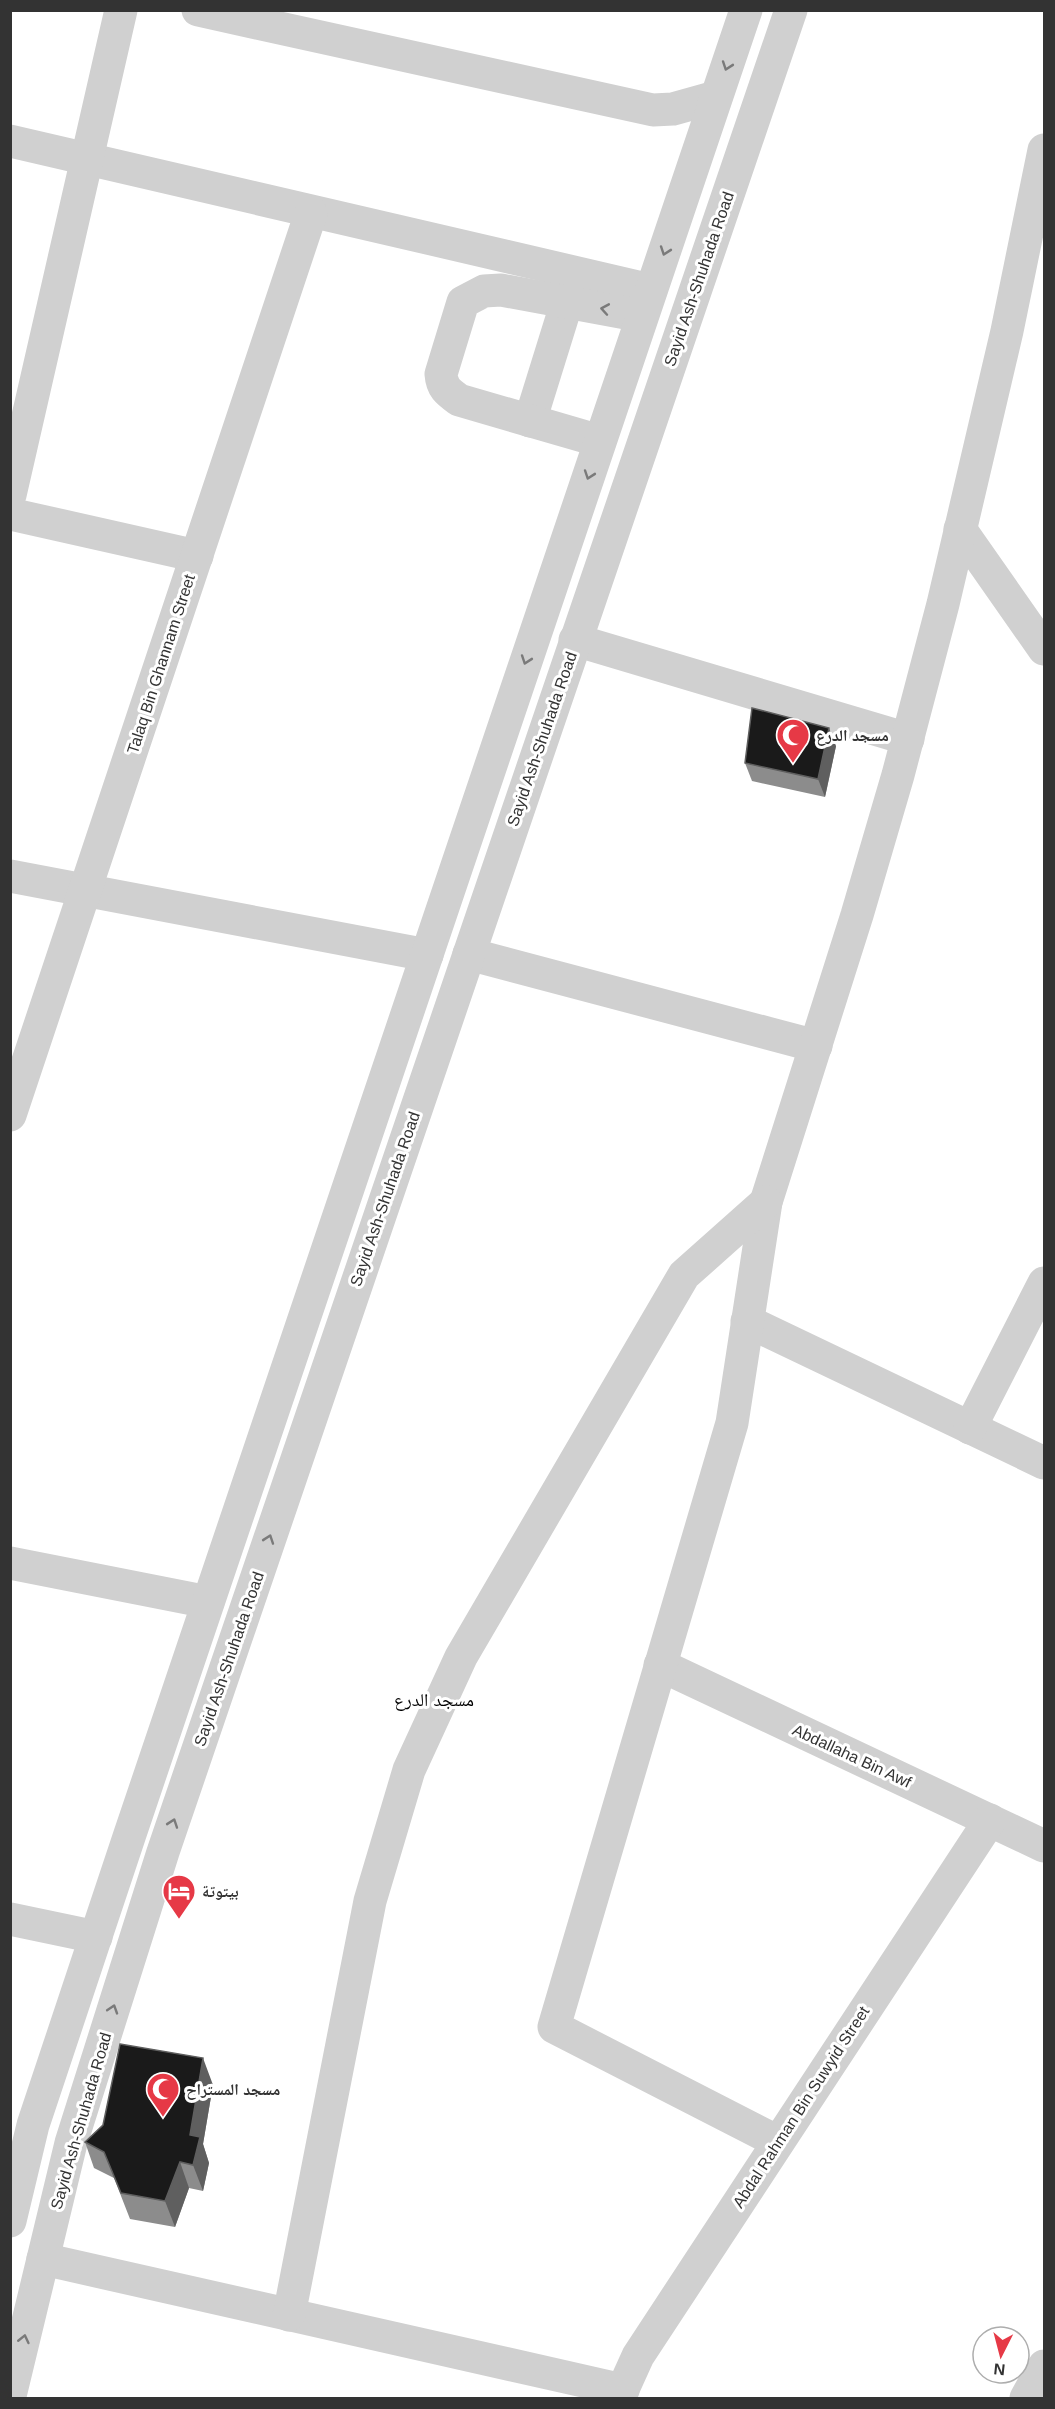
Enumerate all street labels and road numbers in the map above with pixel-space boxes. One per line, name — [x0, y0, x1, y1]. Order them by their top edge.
street label: Sayid Ash-Shuhada Road — [661, 190, 737, 368]
street label: Talaq Bin Ghannam Street — [124, 572, 198, 756]
street label: Sayid Ash-Shuhada Road — [504, 650, 580, 828]
street label: Sayid Ash-Shuhada Road — [347, 1110, 423, 1288]
street label: Sayid Ash-Shuhada Road — [191, 1570, 267, 1748]
street label: Abdallaha Bin Awf — [790, 1721, 914, 1791]
street label: Abdal Rahman Bin Suwyid Street — [729, 2003, 873, 2211]
street label: Sayid Ash-Shuhada Road — [48, 2031, 114, 2211]

